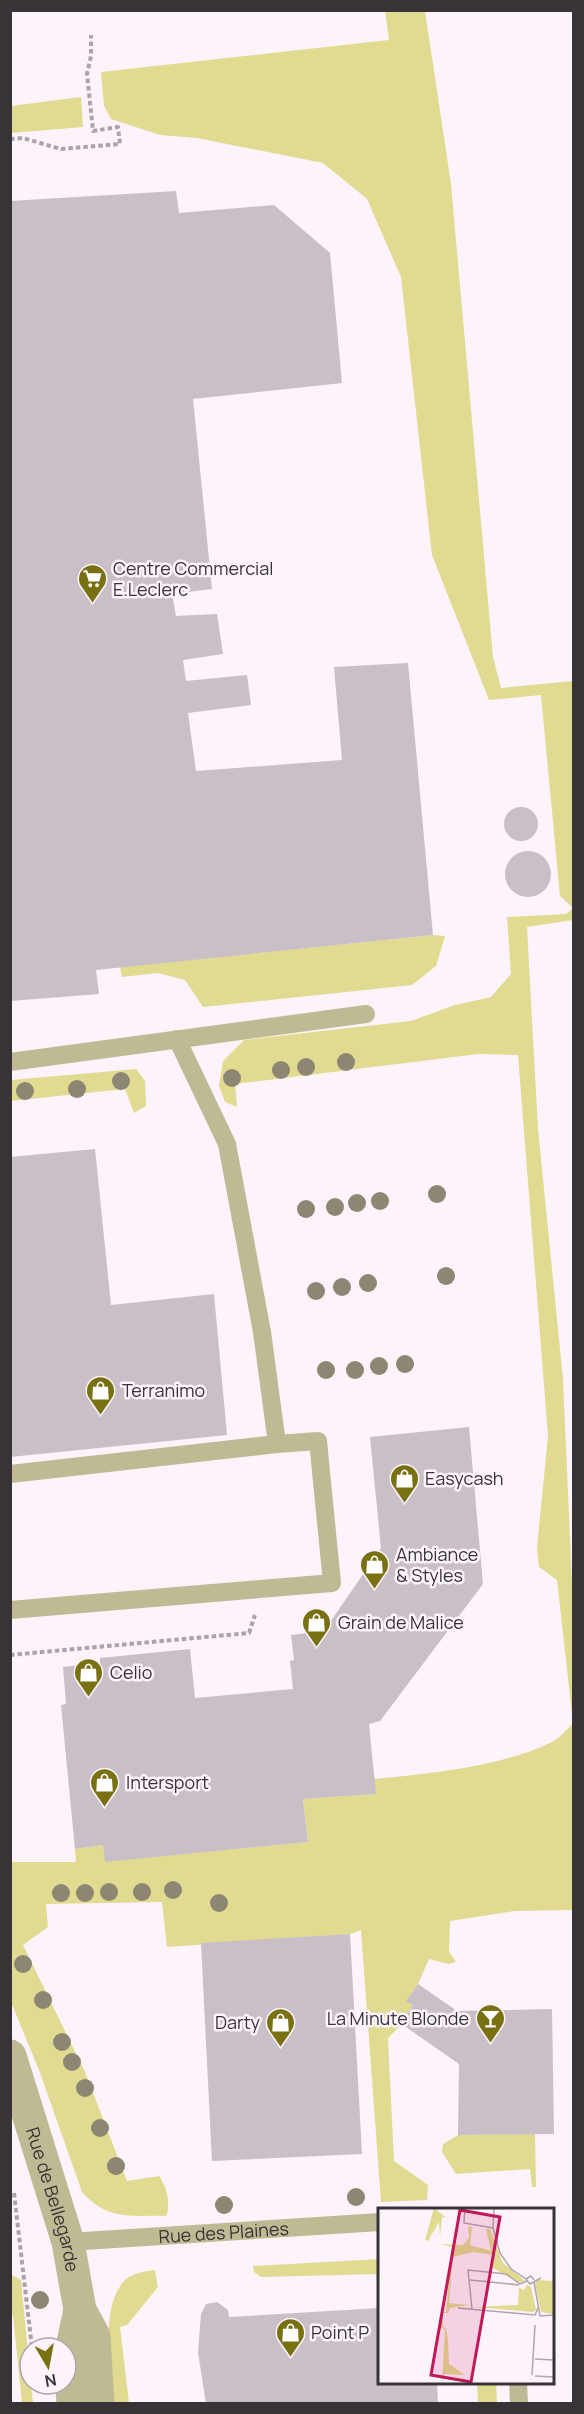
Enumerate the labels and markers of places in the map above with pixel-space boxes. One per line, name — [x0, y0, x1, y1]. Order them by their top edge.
place label: Centre Commercial E.Leclerc — [113, 556, 273, 601]
supermarket icon: Centre Commercial E.Leclerc — [76, 562, 108, 604]
shop icon: Terranimo — [85, 1374, 117, 1416]
place label: Terranimo — [122, 1378, 205, 1402]
shop icon: Easycash — [388, 1462, 420, 1504]
place label: Easycash — [425, 1466, 504, 1490]
place label: Ambiance & Styles — [396, 1542, 478, 1587]
shop icon: Ambiance & Styles — [359, 1548, 391, 1590]
shop icon: Grain de Malice — [301, 1606, 333, 1648]
place label: Grain de Malice — [338, 1610, 464, 1634]
shop icon: Celio — [73, 1656, 105, 1698]
place label: Celio — [110, 1660, 152, 1684]
shop icon: Intersport — [89, 1766, 121, 1808]
place label: Intersport — [126, 1770, 209, 1794]
bar icon: La Minute Blonde — [474, 2002, 506, 2044]
shop icon: Darty — [265, 2006, 297, 2048]
place label: La Minute Blonde — [327, 2006, 469, 2030]
place label: Darty — [215, 2010, 260, 2034]
shop icon: Point P — [274, 2316, 306, 2358]
place label: Point P — [311, 2320, 369, 2344]

